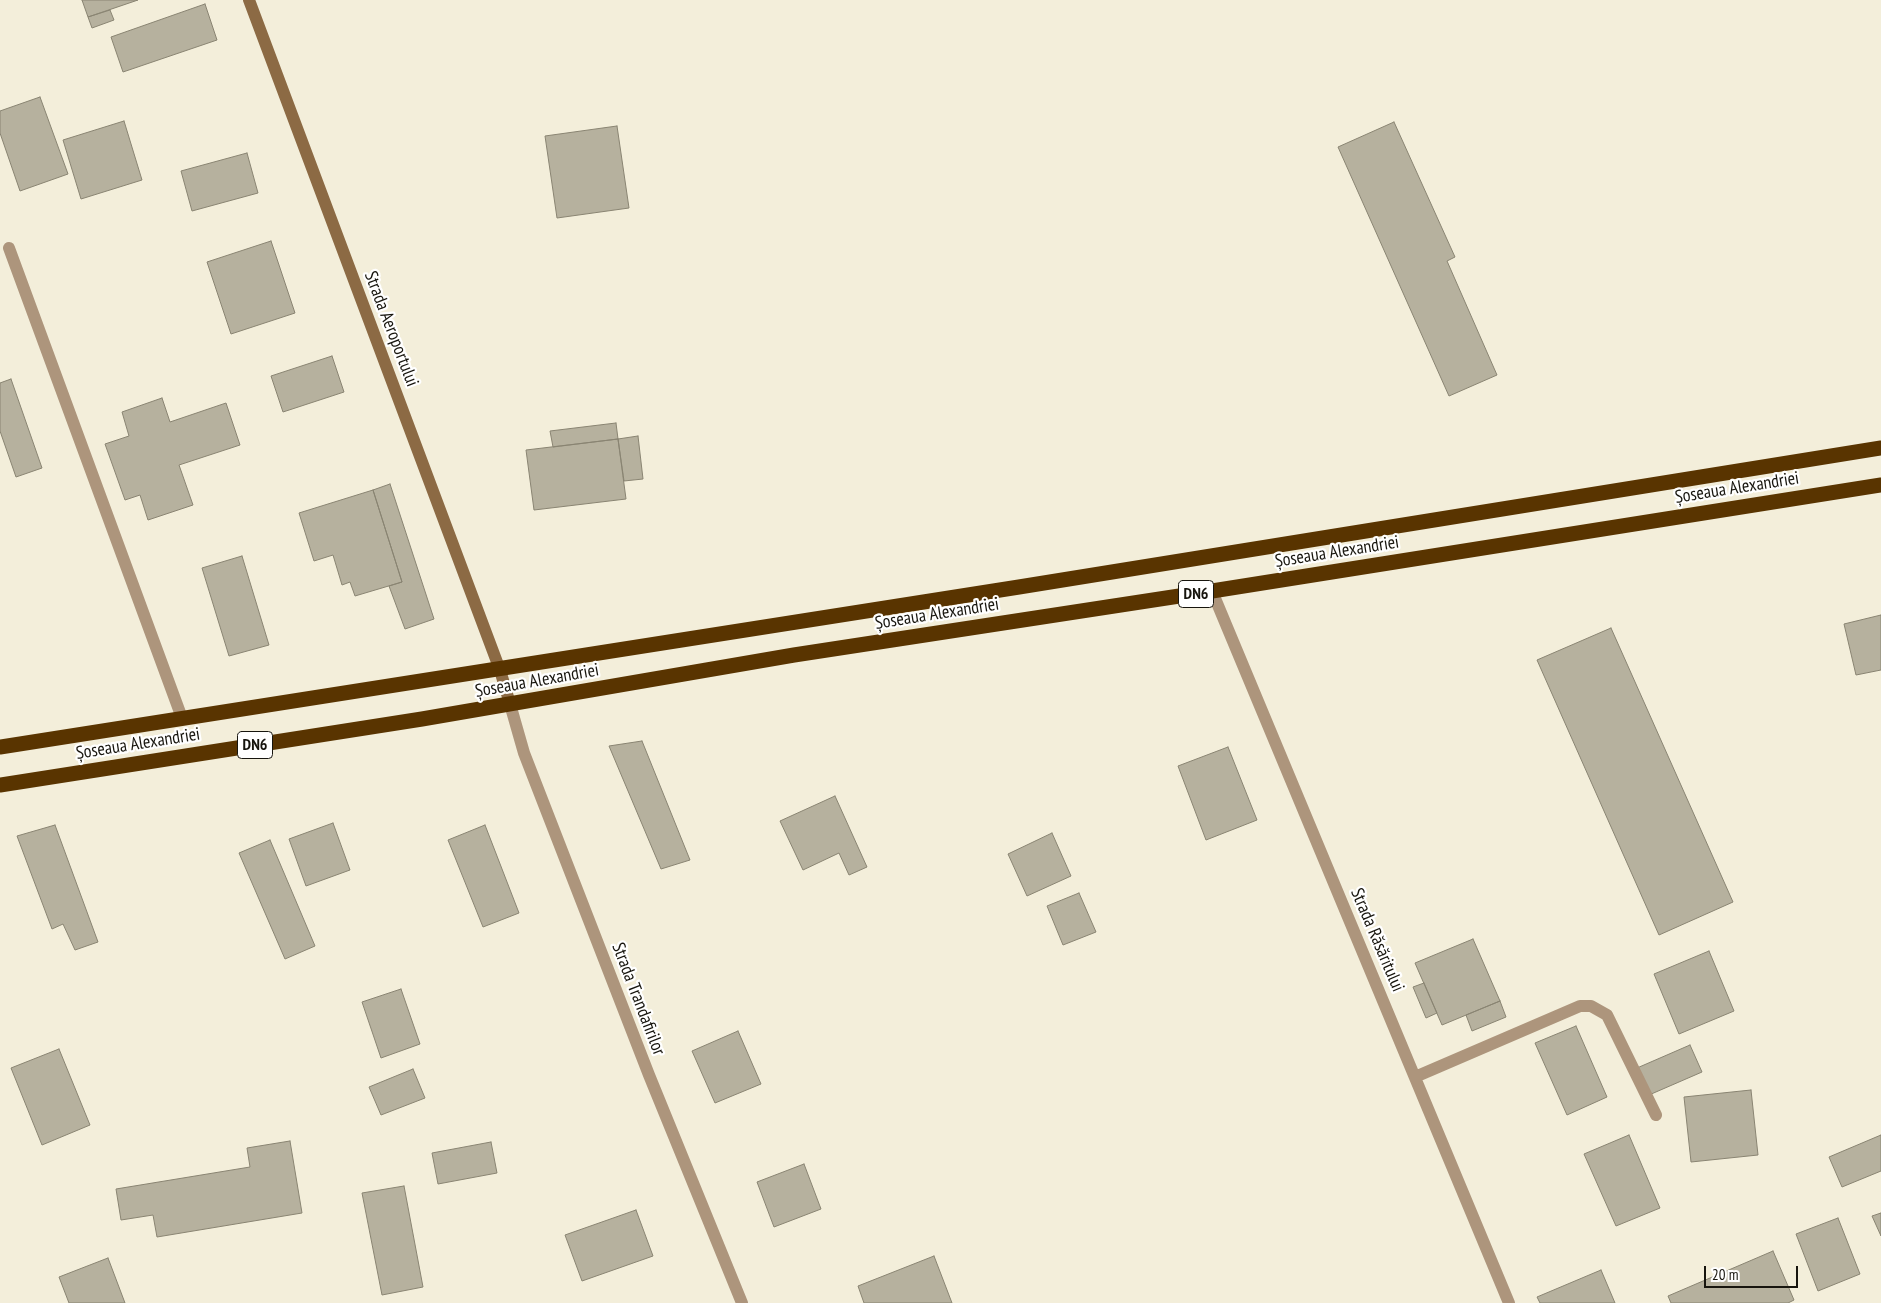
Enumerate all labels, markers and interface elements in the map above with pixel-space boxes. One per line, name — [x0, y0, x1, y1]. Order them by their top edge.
street label: Strada Aeroportului — [359, 268, 423, 390]
street label: Șoseaua Alexandriei — [1673, 468, 1801, 508]
street label: Șoseaua Alexandriei — [1273, 532, 1401, 572]
road number: DN6 — [1178, 580, 1214, 608]
street label: Șoseaua Alexandriei — [873, 594, 1001, 634]
street label: Șoseaua Alexandriei — [473, 659, 601, 703]
street label: Șoseaua Alexandriei — [74, 724, 202, 764]
road number: DN6 — [238, 732, 272, 758]
street label: Strada Răsăritului — [1346, 885, 1408, 995]
street label: Strada Trandafirilor — [607, 940, 669, 1058]
scale bar — [1706, 1256, 1800, 1288]
text: 20 m — [1712, 1265, 1738, 1284]

